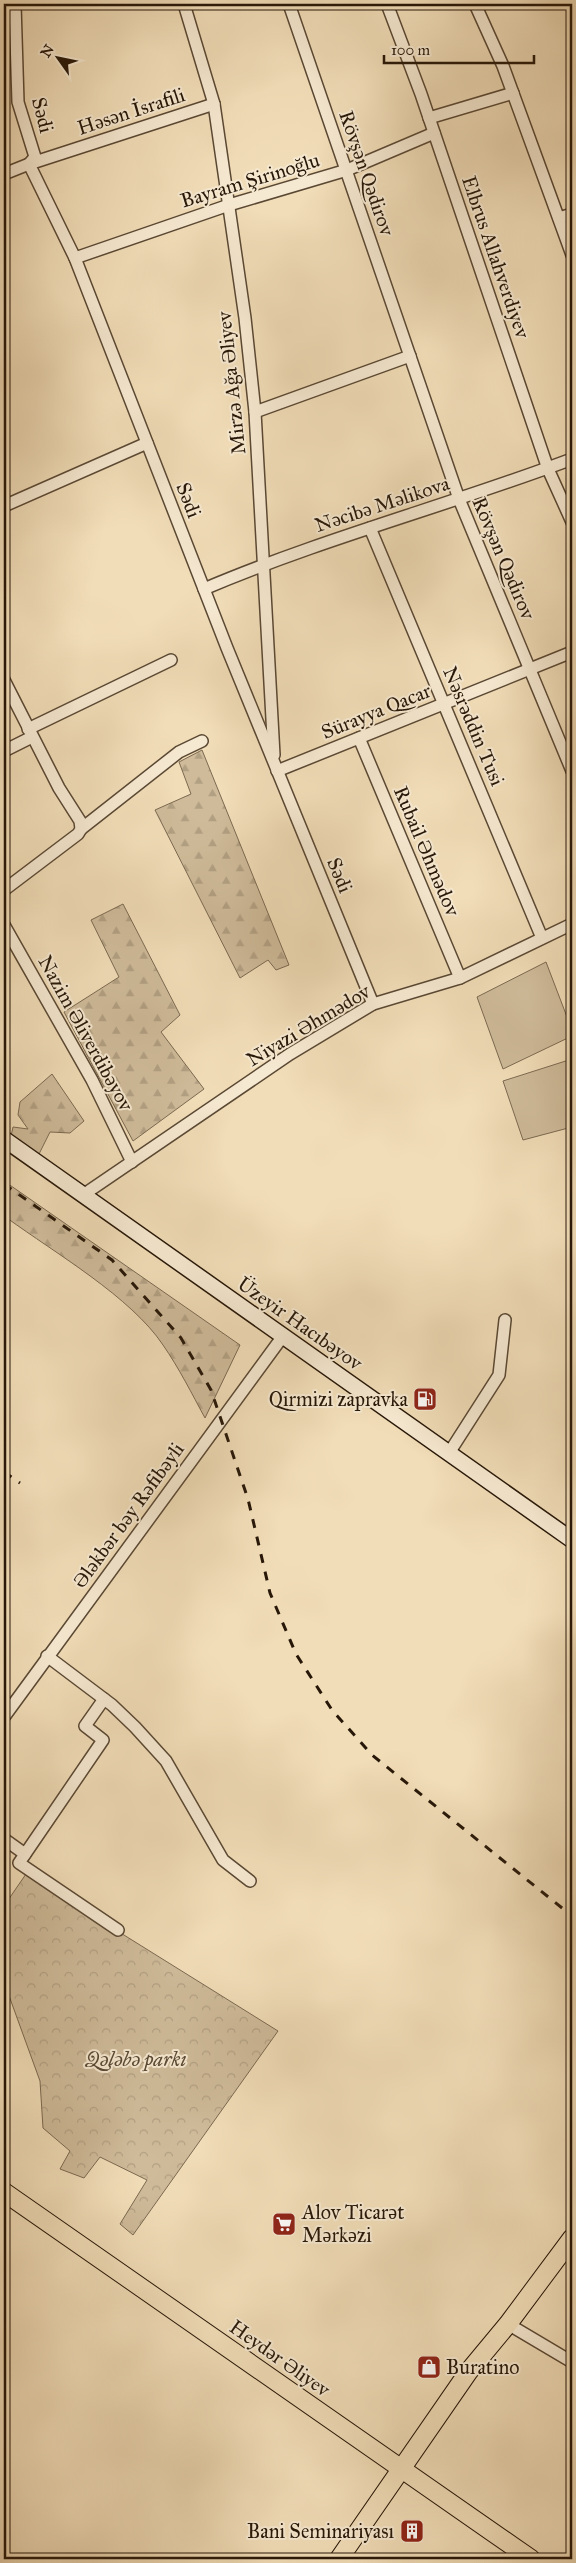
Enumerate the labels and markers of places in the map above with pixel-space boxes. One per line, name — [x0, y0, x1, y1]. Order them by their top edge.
fuel station icon: Qirmizi zapravka — [412, 1386, 438, 1412]
place label: Qirmizi zapravka — [269, 1387, 409, 1411]
place label: Alov Ticarət Mərkəzi — [301, 2200, 404, 2247]
supermarket icon: Alov Ticarət Mərkəzi — [271, 2211, 297, 2237]
shop icon: Buratino — [416, 2354, 442, 2380]
place label: Buratino — [446, 2355, 519, 2379]
building icon: Bani Seminariyası — [399, 2518, 425, 2544]
place label: Bani Seminariyası — [247, 2519, 394, 2543]

